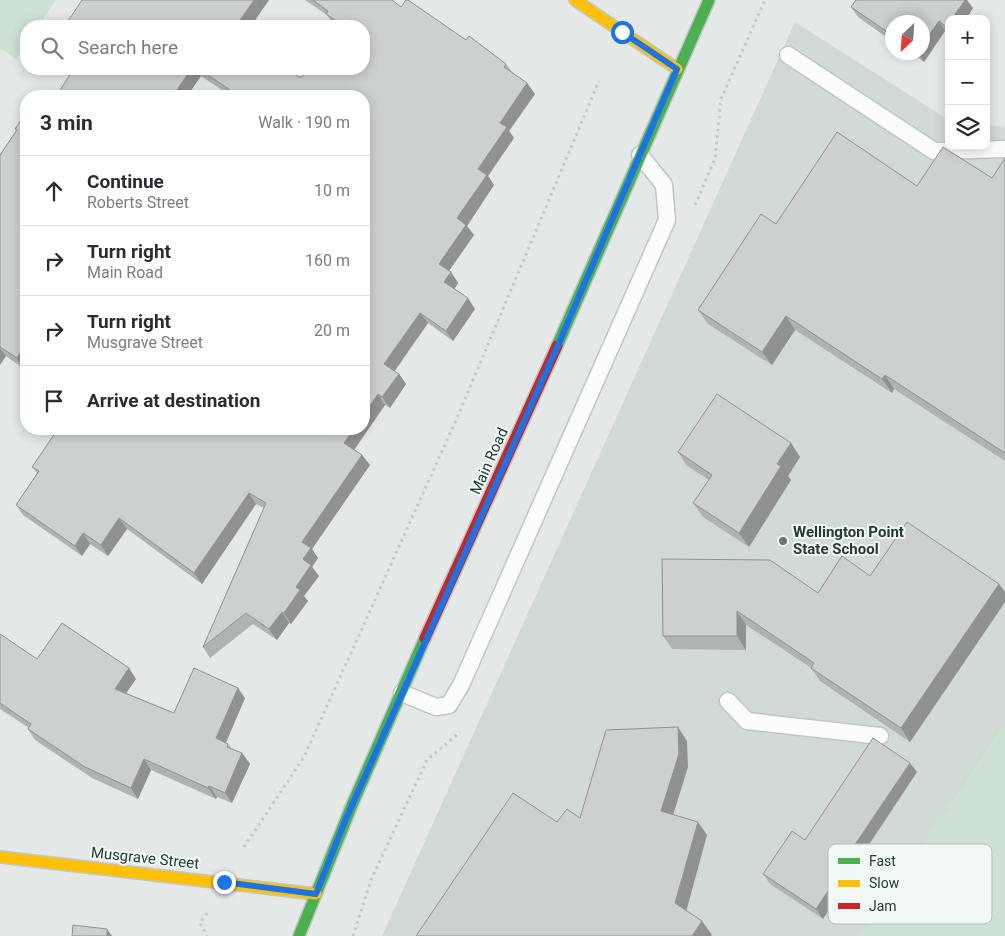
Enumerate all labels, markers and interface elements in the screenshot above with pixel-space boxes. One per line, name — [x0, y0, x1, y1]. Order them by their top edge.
north arrow — [885, 15, 930, 60]
map controls — [945, 15, 990, 150]
button: + — [945, 15, 990, 60]
search box — [20, 20, 370, 75]
route start — [611, 21, 634, 44]
icon: search — [38, 34, 66, 62]
text: Search here — [78, 36, 178, 59]
button: − — [945, 60, 990, 105]
button: layers — [945, 105, 990, 150]
text: 3 min — [40, 111, 93, 135]
text: Walk · 190 m — [258, 113, 350, 132]
text: Continue — [87, 170, 164, 193]
icon: ahead — [40, 177, 68, 205]
text: 10 m — [314, 181, 350, 200]
text: Roberts Street — [87, 193, 189, 212]
text: Turn right — [87, 240, 171, 263]
icon: right — [40, 247, 68, 275]
text: 160 m — [305, 251, 350, 270]
text: Main Road — [87, 263, 163, 282]
text: Turn right — [87, 310, 171, 333]
icon: right — [40, 317, 68, 345]
text: 20 m — [314, 321, 350, 340]
text: Musgrave Street — [87, 333, 203, 352]
icon: arrive — [40, 387, 68, 415]
text: Arrive at destination — [87, 389, 260, 412]
street label: Main Road — [466, 425, 512, 497]
place label: Wellington Point State School — [793, 523, 904, 558]
marker: Wellington Point State School — [777, 535, 789, 547]
street label: Musgrave Street — [90, 843, 200, 873]
legend — [828, 844, 992, 924]
text: Fast — [869, 853, 896, 869]
route end — [213, 871, 236, 894]
text: Slow — [869, 875, 900, 891]
text: Jam — [869, 898, 897, 914]

